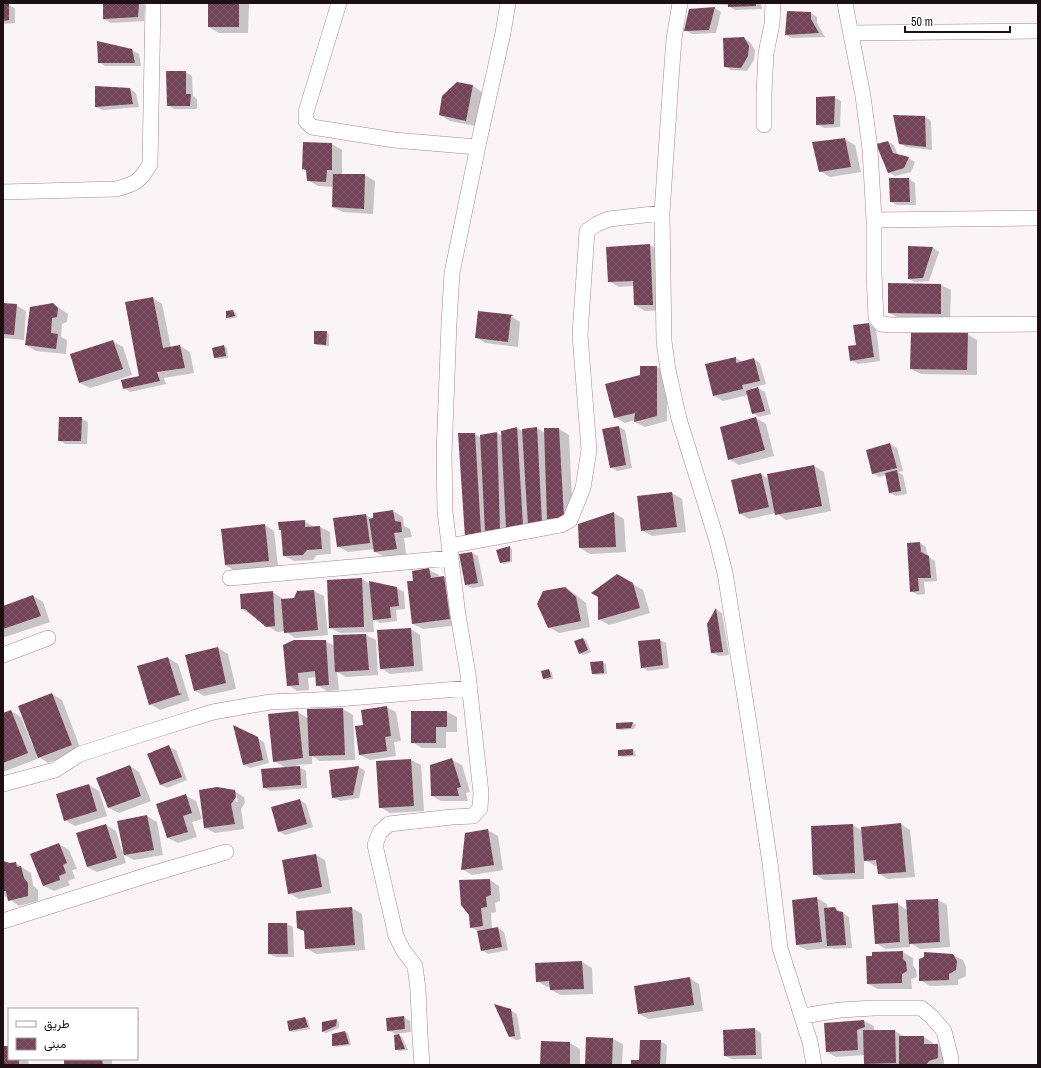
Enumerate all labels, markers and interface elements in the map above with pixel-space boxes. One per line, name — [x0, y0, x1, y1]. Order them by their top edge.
scale bar — [905, 8, 1010, 34]
text: 50 m — [911, 14, 933, 30]
legend — [8, 1008, 138, 1060]
text: طريق — [44, 1016, 70, 1032]
text: مبنى — [44, 1036, 66, 1052]

